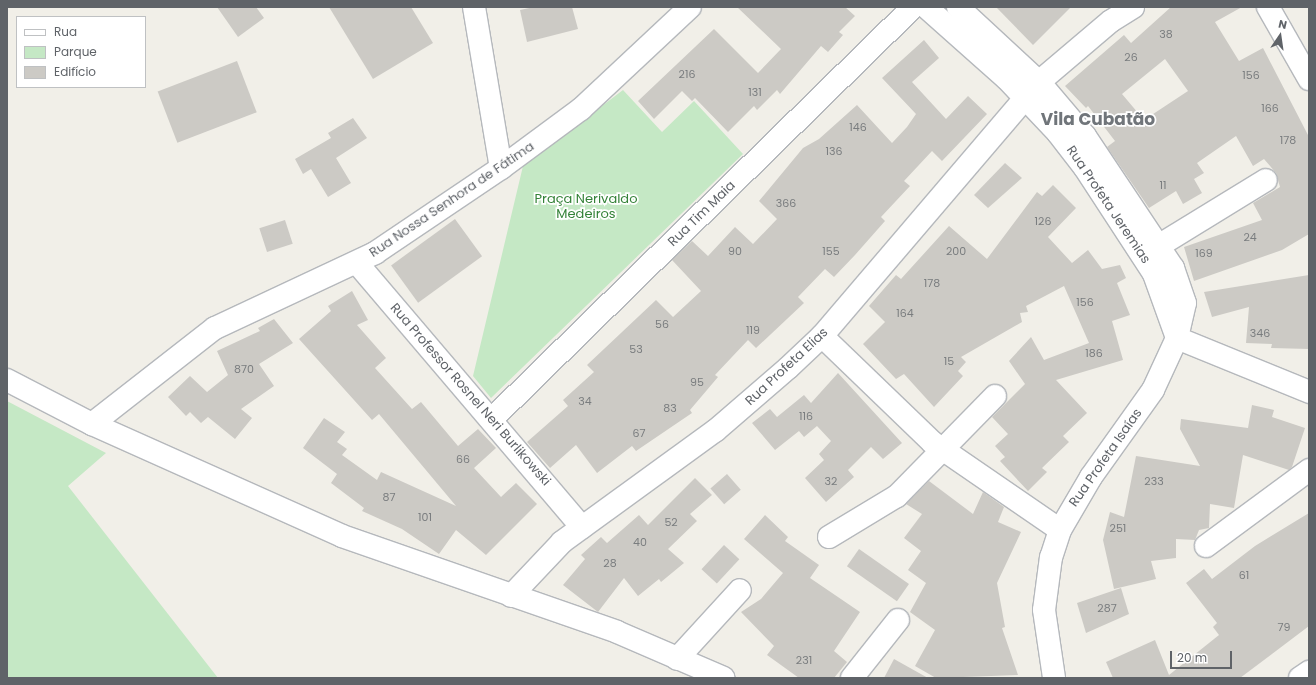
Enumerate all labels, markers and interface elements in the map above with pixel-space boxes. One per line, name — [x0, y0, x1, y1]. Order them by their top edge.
legend — [16, 16, 146, 88]
north arrow — [1260, 16, 1300, 56]
text: N — [1277, 16, 1289, 33]
text: Rua — [54, 23, 77, 40]
house number: 38 — [1159, 27, 1173, 41]
text: Parque — [54, 43, 97, 60]
house number: 26 — [1124, 50, 1138, 64]
text: Edifício — [54, 63, 96, 80]
house number: 216 — [679, 67, 695, 81]
house number: 156 — [1242, 68, 1260, 82]
house number: 131 — [748, 85, 762, 99]
house number: 166 — [1261, 101, 1279, 115]
district label: Vila Cubatão — [1041, 110, 1155, 130]
house number: 146 — [849, 120, 867, 134]
house number: 178 — [1280, 133, 1296, 147]
street label: Rua Nossa Senhora de Fátima — [367, 139, 537, 261]
street label: Rua Profeta Jeremias — [1063, 143, 1153, 267]
house number: 136 — [826, 144, 842, 158]
street label: Rua Tim Maia — [665, 178, 739, 250]
house number: 11 — [1159, 178, 1167, 192]
park label: Praça Nerivaldo Medeiros — [535, 192, 637, 223]
house number: 366 — [776, 196, 796, 210]
house number: 126 — [1035, 214, 1051, 228]
house number: 24 — [1243, 230, 1257, 244]
house number: 90 — [728, 244, 742, 258]
house number: 155 — [822, 244, 840, 258]
house number: 200 — [946, 244, 966, 258]
house number: 169 — [1195, 246, 1213, 260]
house number: 178 — [924, 276, 940, 290]
house number: 156 — [1076, 295, 1094, 309]
street label: Rua Professor Rosnel Neri Burlikowski — [387, 301, 553, 489]
house number: 164 — [896, 306, 914, 320]
house number: 56 — [655, 317, 669, 331]
house number: 119 — [746, 323, 760, 337]
street label: Rua Profeta Elias — [742, 325, 832, 409]
house number: 346 — [1250, 326, 1270, 340]
house number: 53 — [629, 342, 643, 356]
house number: 186 — [1085, 346, 1103, 360]
house number: 15 — [944, 354, 954, 368]
house number: 870 — [234, 362, 254, 376]
house number: 95 — [690, 375, 704, 389]
house number: 34 — [578, 394, 592, 408]
house number: 83 — [663, 401, 677, 415]
street label: Rua Profeta Isaías — [1066, 406, 1146, 510]
house number: 116 — [799, 409, 813, 423]
house number: 67 — [633, 426, 645, 440]
house number: 66 — [456, 452, 470, 466]
house number: 32 — [825, 474, 837, 488]
house number: 233 — [1144, 474, 1164, 488]
house number: 87 — [383, 490, 395, 504]
house number: 101 — [418, 510, 432, 524]
house number: 52 — [664, 515, 678, 529]
house number: 251 — [1110, 521, 1126, 535]
house number: 40 — [633, 535, 647, 549]
house number: 28 — [603, 556, 617, 570]
house number: 61 — [1239, 568, 1249, 582]
house number: 287 — [1097, 601, 1117, 615]
house number: 79 — [1278, 620, 1290, 634]
scale bar — [1172, 643, 1234, 669]
text: 20 m — [1177, 649, 1207, 666]
house number: 231 — [796, 653, 812, 667]

